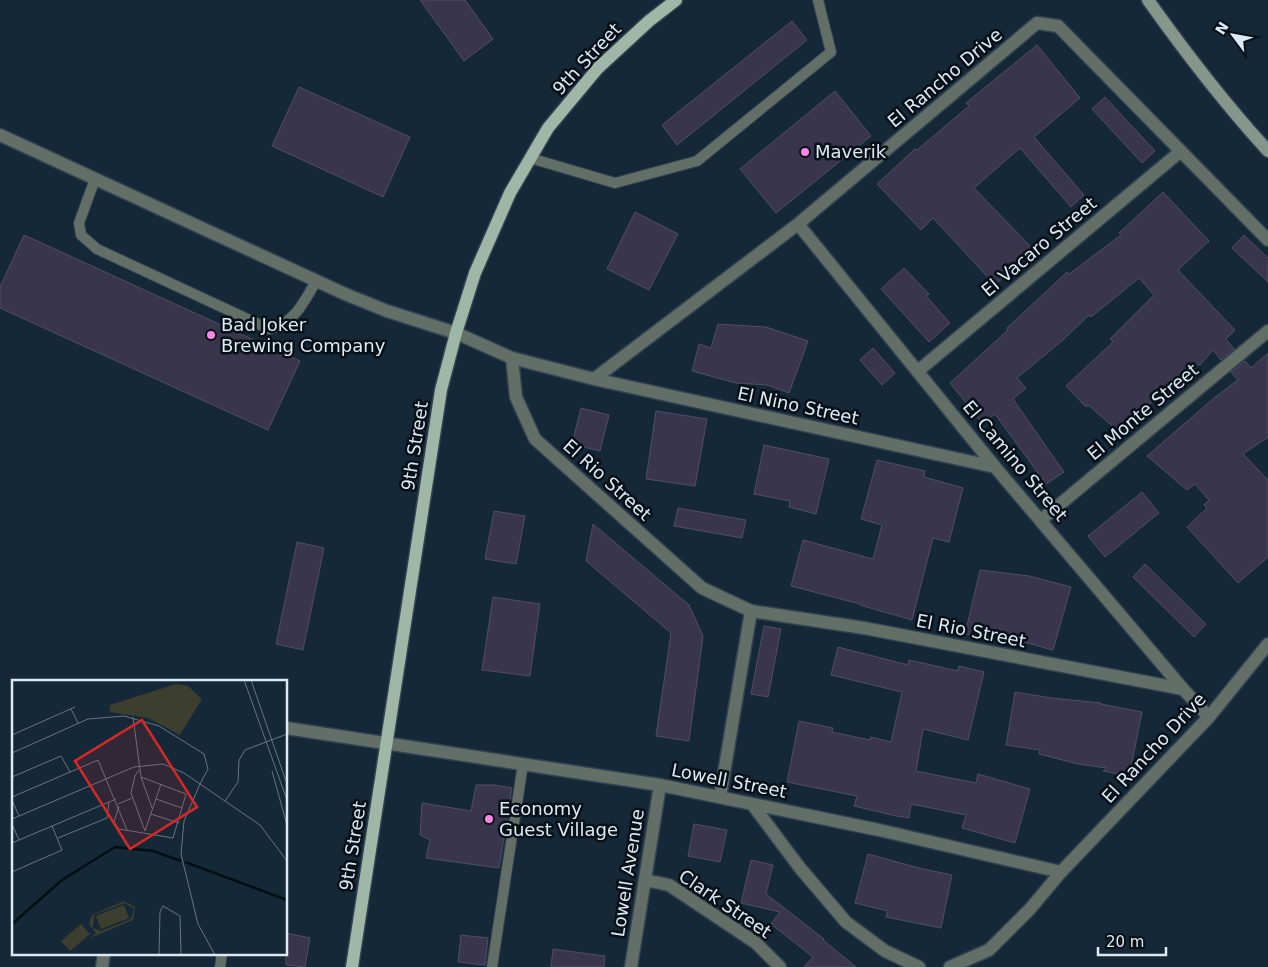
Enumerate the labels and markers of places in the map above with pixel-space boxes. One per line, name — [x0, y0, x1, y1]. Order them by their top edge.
place label: Maverik — [815, 141, 887, 162]
marker: Maverik — [799, 146, 811, 158]
place label: Bad Joker Brewing Company — [221, 314, 386, 356]
marker: Bad Joker Brewing Company — [205, 329, 217, 341]
place label: Economy Guest Village — [499, 798, 618, 840]
marker: Economy Guest Village — [483, 813, 495, 825]

